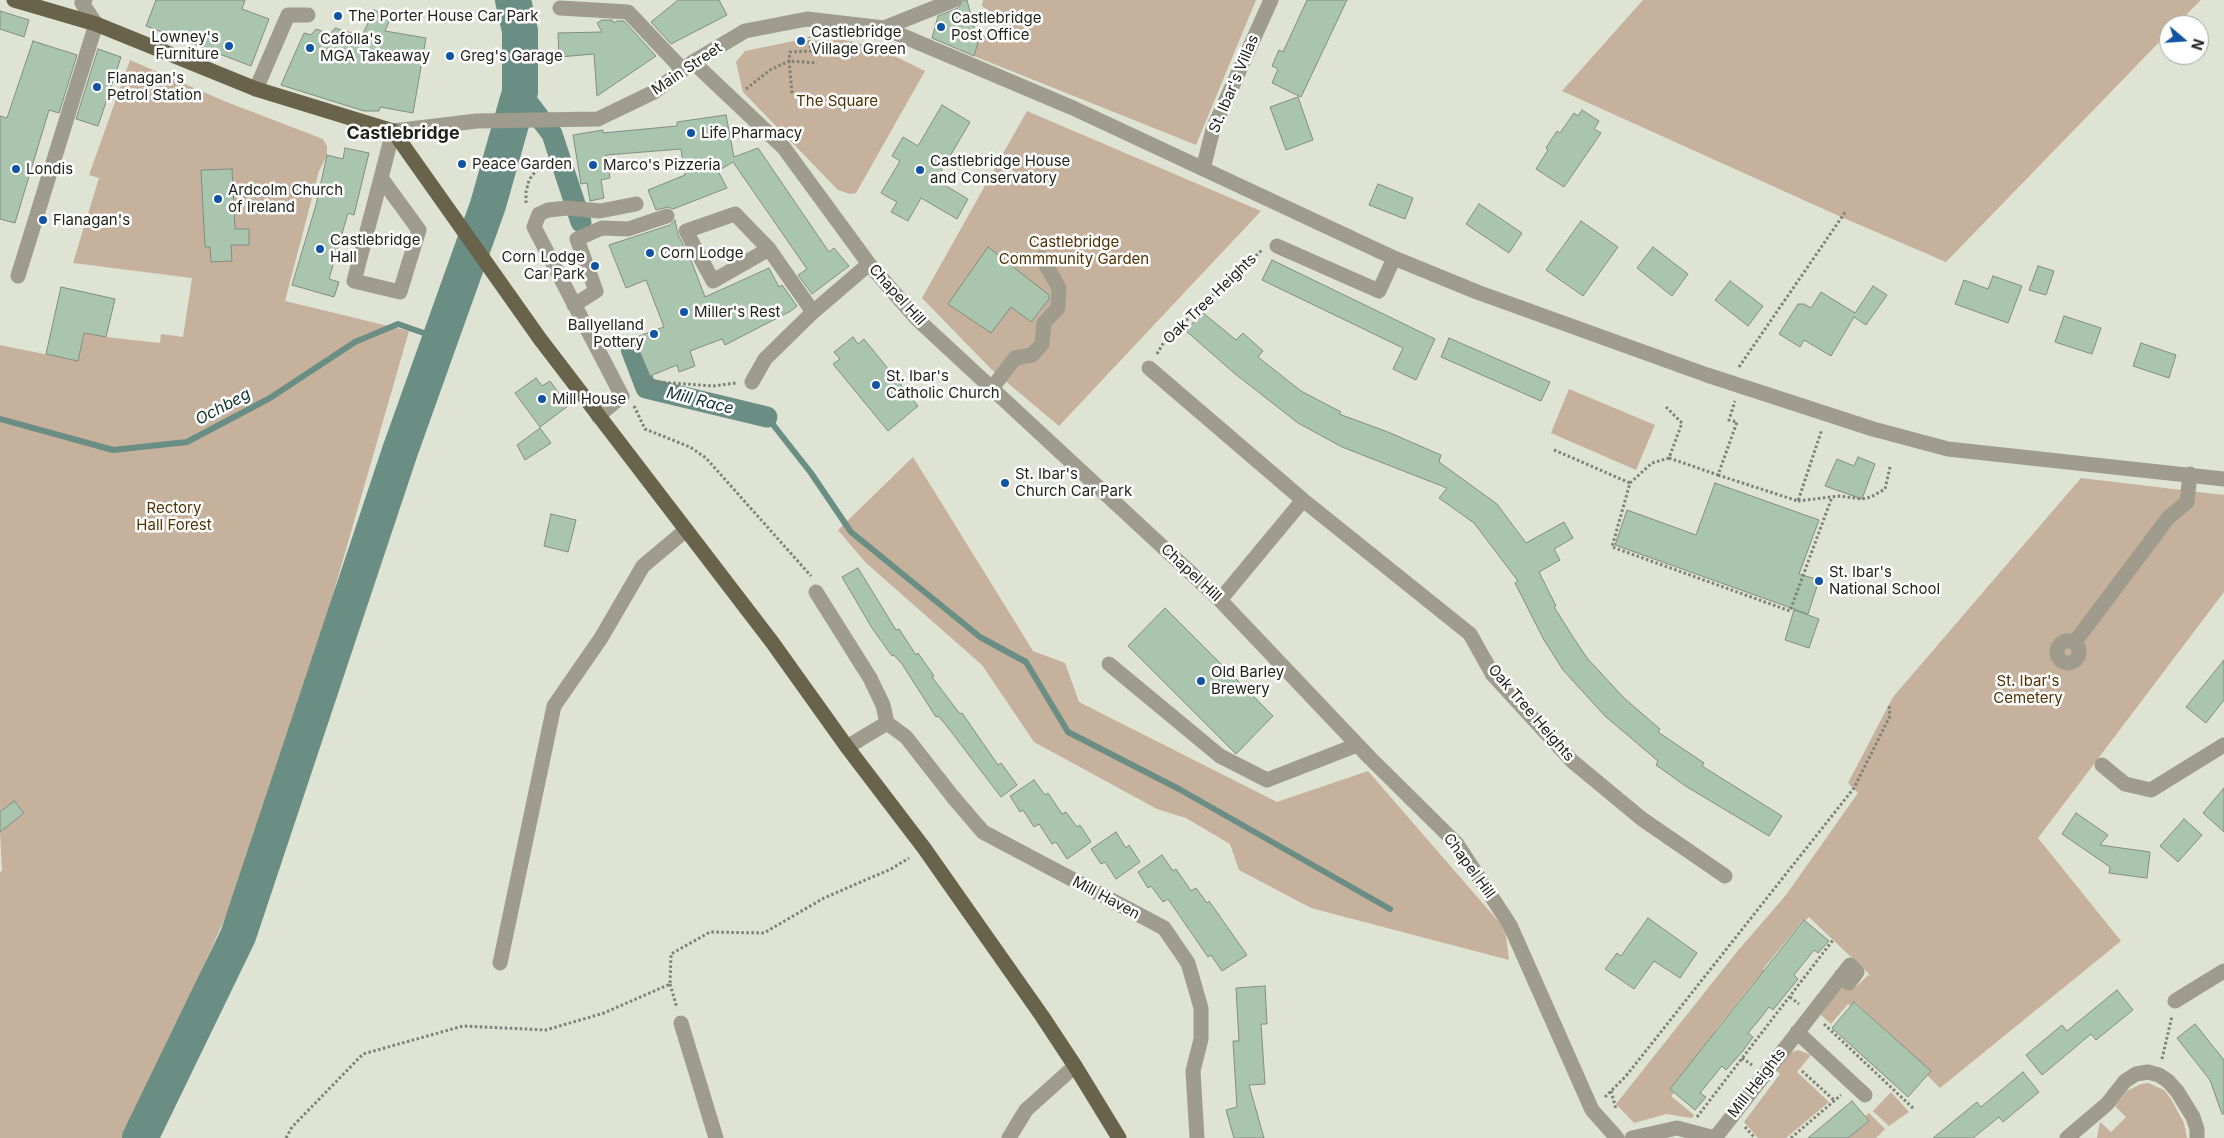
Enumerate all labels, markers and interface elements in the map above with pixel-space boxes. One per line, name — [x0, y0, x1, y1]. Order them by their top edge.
place label: The Porter House Car Park — [348, 7, 539, 25]
place label: Castlebridge Post Office — [951, 9, 1041, 44]
marker: The Porter House Car Park — [332, 10, 344, 22]
north arrow — [2159, 15, 2209, 65]
marker: Castlebridge Post Office — [935, 21, 947, 33]
place label: Castlebridge Village Green — [811, 23, 906, 58]
place label: Lowney's Furniture — [151, 28, 219, 63]
place label: Cafolla's MGA Takeaway — [320, 30, 430, 65]
street label: St. Ibar's Villas — [1205, 32, 1263, 136]
marker: Castlebridge Village Green — [795, 35, 807, 47]
text: N — [2188, 37, 2208, 52]
street label: Main Street — [648, 39, 726, 99]
marker: Lowney's Furniture — [223, 40, 235, 52]
marker: Cafolla's MGA Takeaway — [304, 42, 316, 54]
place label: Greg's Garage — [460, 47, 563, 65]
marker: Greg's Garage — [444, 50, 456, 62]
place label: Flanagan's Petrol Station — [107, 69, 202, 104]
marker: Flanagan's Petrol Station — [91, 81, 103, 93]
park label: The Square — [796, 92, 878, 110]
district label: Castlebridge — [346, 123, 460, 145]
place label: Life Pharmacy — [701, 124, 802, 142]
marker: Life Pharmacy — [685, 127, 697, 139]
place label: Castlebridge House and Conservatory — [930, 152, 1070, 187]
place label: Peace Garden — [472, 155, 572, 173]
place label: Marco's Pizzeria — [603, 156, 721, 174]
marker: Peace Garden — [456, 158, 468, 170]
marker: Marco's Pizzeria — [587, 159, 599, 171]
place label: Londis — [26, 160, 73, 178]
marker: Londis — [10, 163, 22, 175]
marker: Castlebridge House and Conservatory — [914, 164, 926, 176]
place label: Ardcolm Church of Ireland — [228, 181, 343, 216]
marker: Ardcolm Church of Ireland — [212, 193, 224, 205]
place label: Flanagan's — [53, 211, 130, 229]
marker: Flanagan's — [37, 214, 49, 226]
place label: Castlebridge Hall — [330, 231, 420, 266]
park label: Castlebridge Commmunity Garden — [999, 233, 1149, 268]
marker: Castlebridge Hall — [314, 243, 326, 255]
place label: Corn Lodge — [660, 244, 744, 262]
marker: Corn Lodge — [644, 247, 656, 259]
place label: Corn Lodge Car Park — [501, 248, 585, 283]
street label: Oak Tree Heights — [1160, 250, 1260, 348]
marker: Corn Lodge Car Park — [589, 260, 601, 272]
street label: Chapel Hill — [865, 261, 929, 329]
place label: Miller's Rest — [694, 303, 780, 321]
marker: Miller's Rest — [678, 306, 690, 318]
place label: Ballyelland Pottery — [568, 316, 644, 351]
marker: Ballyelland Pottery — [648, 328, 660, 340]
place label: St. Ibar's Catholic Church — [886, 367, 1000, 402]
marker: St. Ibar's Catholic Church — [870, 379, 882, 391]
water label: Mill Race — [664, 383, 736, 419]
water label: Ochbeg — [192, 385, 254, 429]
place label: Mill House — [552, 390, 626, 408]
marker: Mill House — [536, 393, 548, 405]
place label: St. Ibar's Church Car Park — [1015, 465, 1132, 500]
marker: St. Ibar's Church Car Park — [999, 477, 1011, 489]
park label: Rectory Hall Forest — [136, 499, 212, 534]
street label: Chapel Hill — [1157, 540, 1225, 606]
place label: St. Ibar's National School — [1829, 563, 1940, 598]
marker: St. Ibar's National School — [1813, 575, 1825, 587]
street label: Oak Tree Heights — [1484, 661, 1578, 765]
place label: Old Barley Brewery — [1211, 663, 1284, 698]
park label: St. Ibar's Cemetery — [1993, 672, 2063, 707]
marker: Old Barley Brewery — [1195, 675, 1207, 687]
street label: Chapel Hill — [1439, 830, 1499, 902]
street label: Mill Haven — [1069, 873, 1143, 923]
street label: Mill Heights — [1724, 1045, 1790, 1121]

